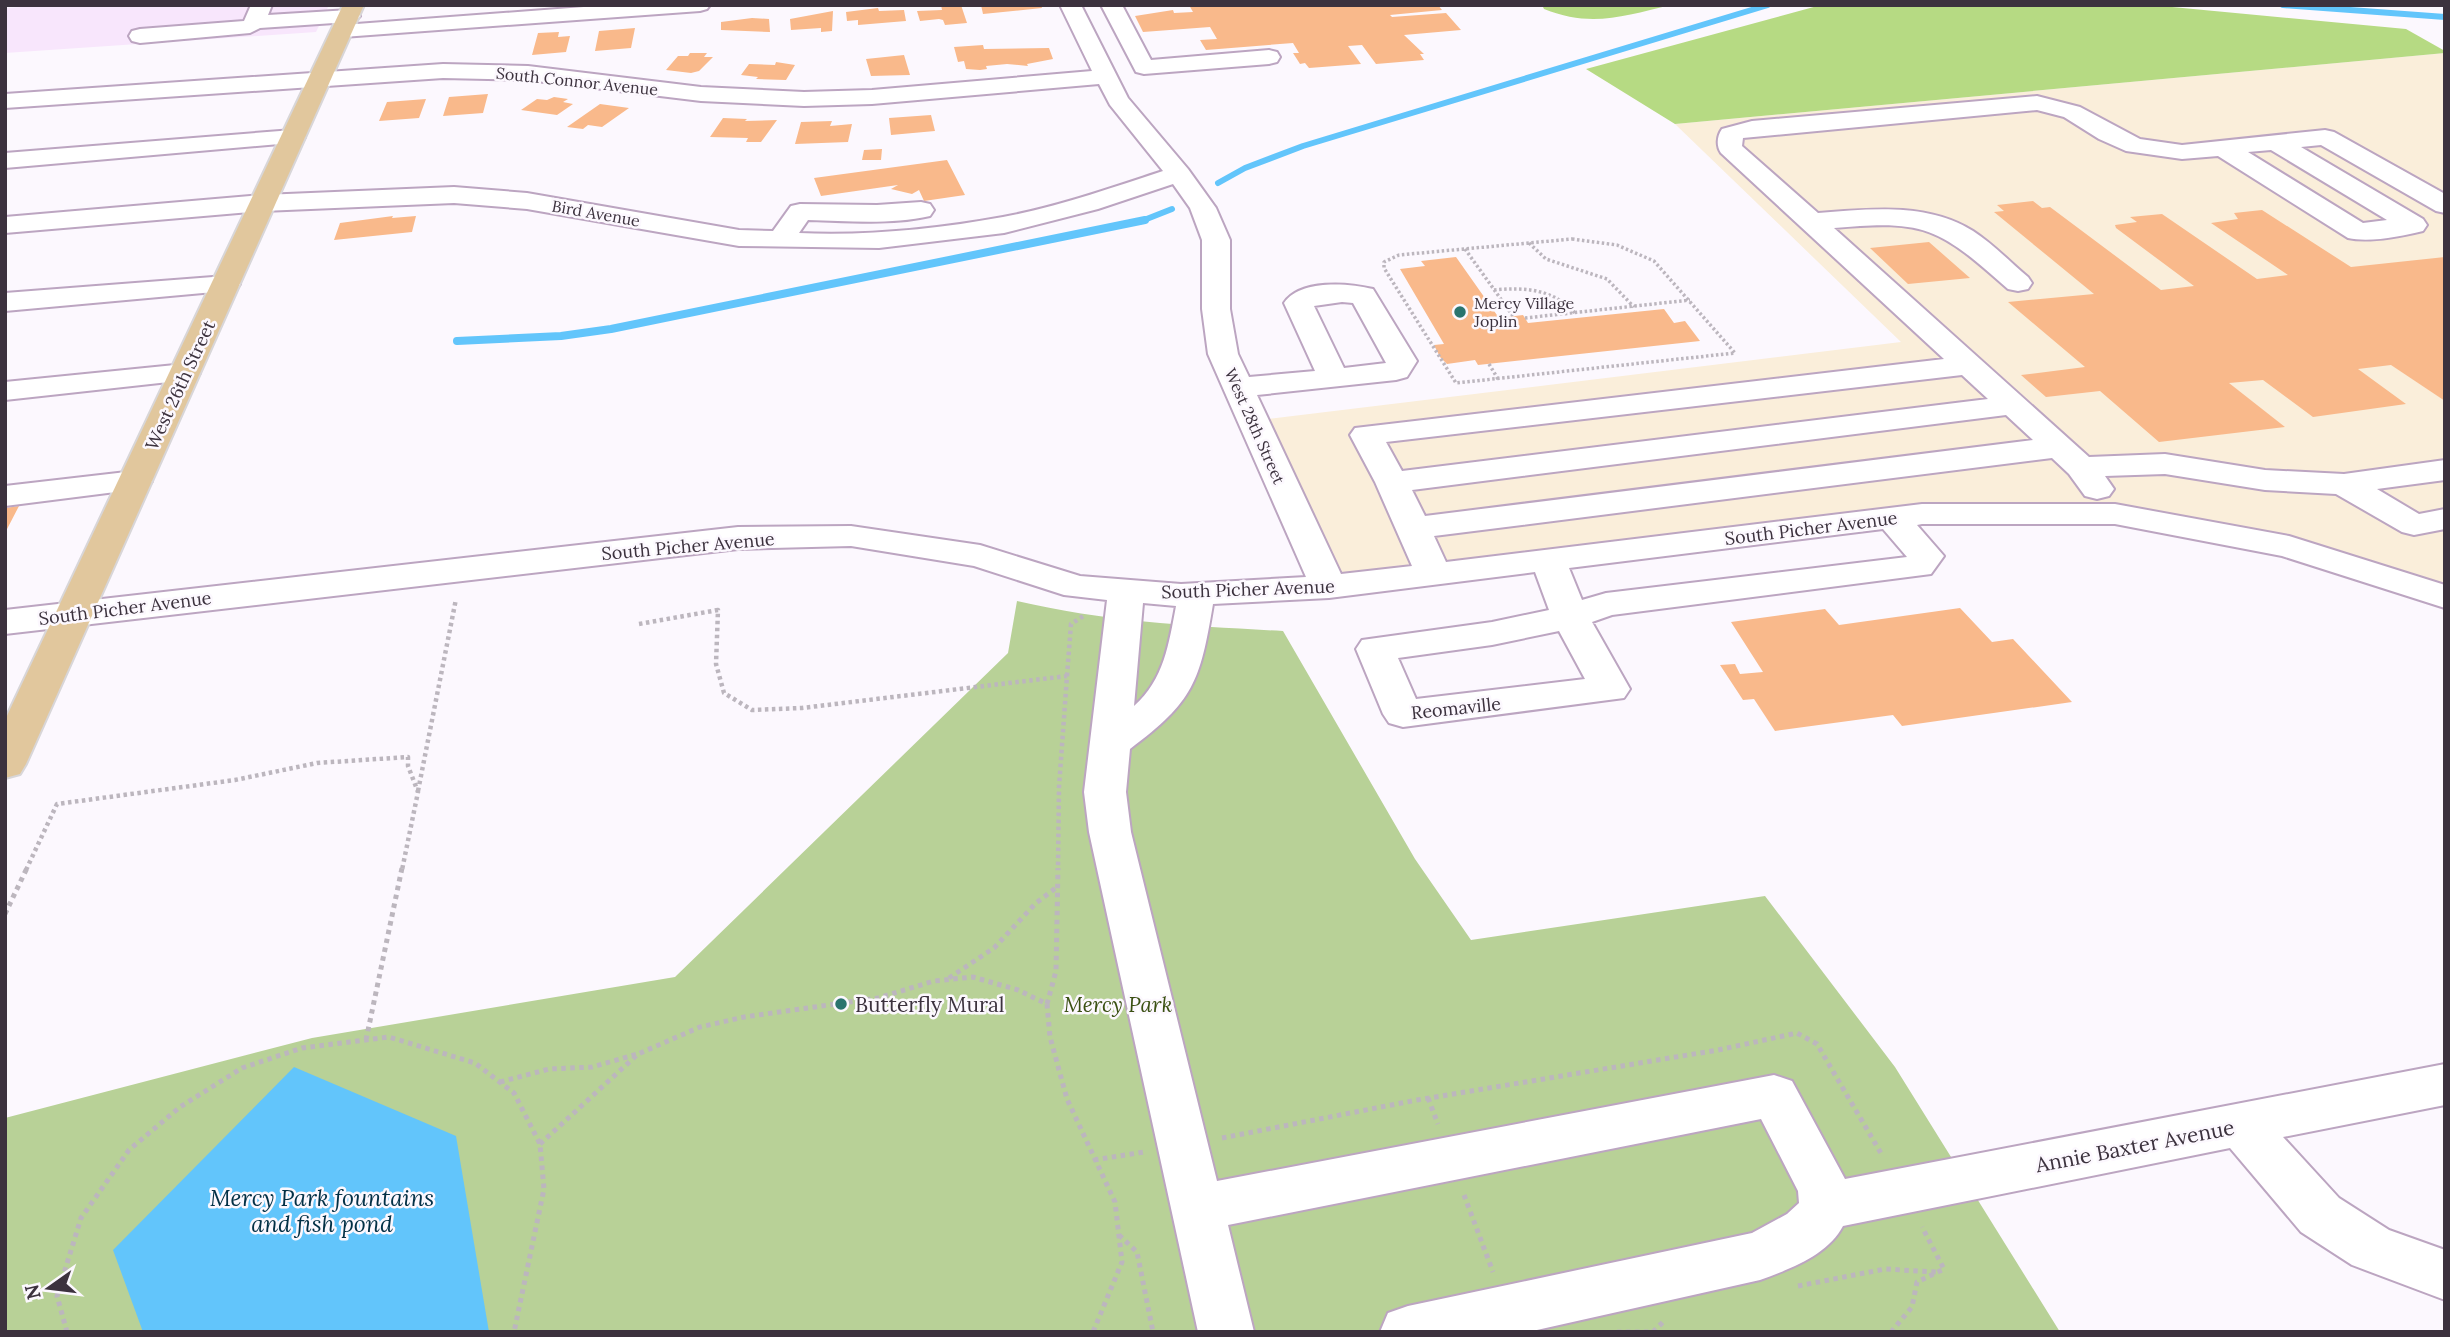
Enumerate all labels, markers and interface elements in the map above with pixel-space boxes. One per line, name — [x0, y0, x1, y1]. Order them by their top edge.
street label: South Connor Avenue — [495, 63, 659, 99]
street label: Bird Avenue — [550, 195, 642, 231]
place label: Mercy Village Joplin — [1473, 293, 1575, 331]
marker: Mercy Village Joplin — [1452, 304, 1468, 320]
street label: West 26th Street — [140, 316, 220, 454]
street label: West 28th Street — [1221, 365, 1290, 488]
street label: South Picher Avenue — [1723, 506, 1899, 550]
street label: South Picher Avenue — [600, 527, 776, 565]
street label: South Picher Avenue — [1161, 574, 1335, 604]
street label: South Picher Avenue — [37, 586, 213, 630]
street label: Reomaville — [1410, 692, 1502, 724]
place label: Butterfly Mural — [855, 991, 1005, 1018]
park label: Mercy Park — [1064, 991, 1172, 1018]
marker: Butterfly Mural — [833, 996, 849, 1012]
street label: Annie Baxter Avenue — [2032, 1113, 2237, 1179]
water label: Mercy Park fountains and fish pond — [210, 1183, 434, 1238]
north arrow — [14, 1253, 84, 1323]
text: N — [19, 1282, 46, 1302]

